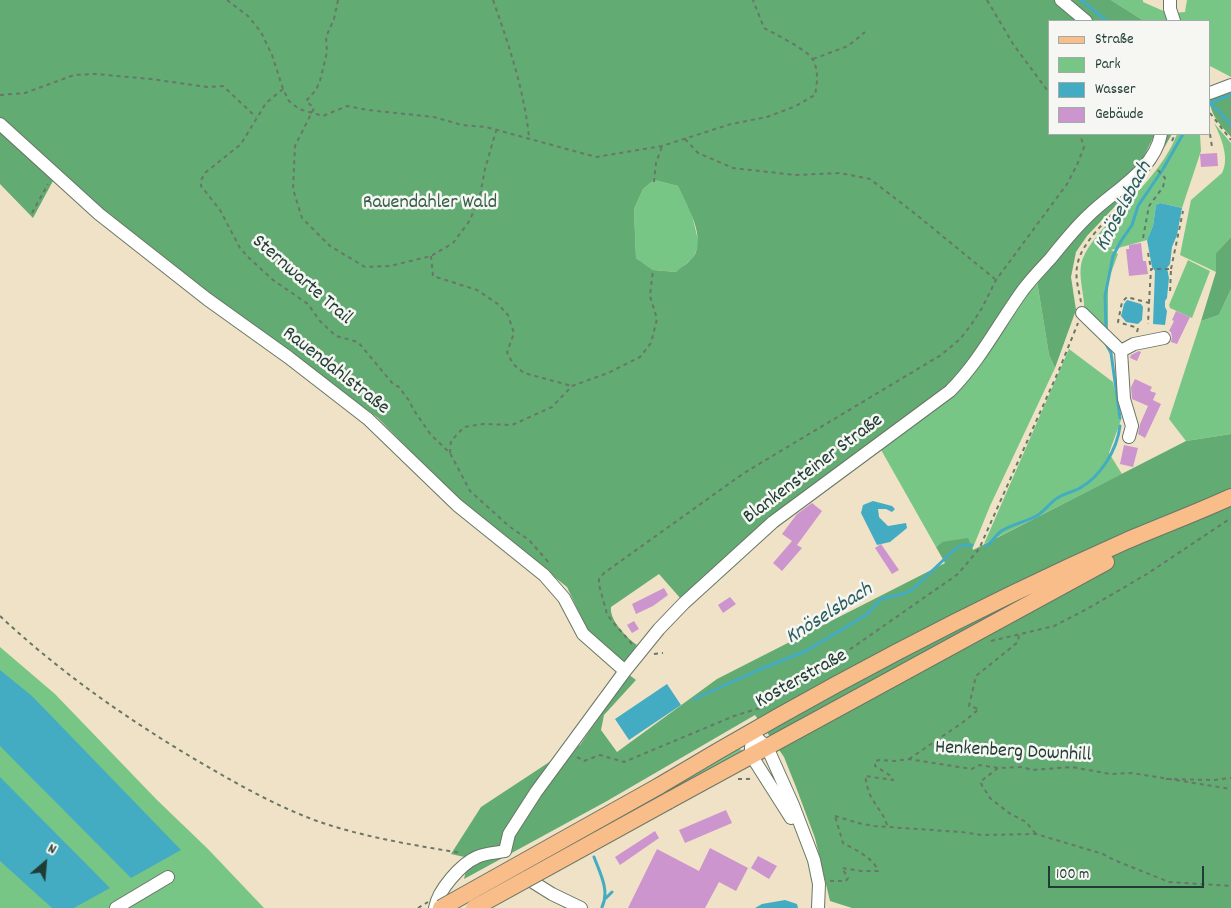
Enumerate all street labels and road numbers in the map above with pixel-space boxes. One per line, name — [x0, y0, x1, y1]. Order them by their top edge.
street label: Sternwarte Trail — [246, 231, 356, 331]
street label: Rauendahlstraße — [277, 323, 393, 421]
street label: Blankensteiner Straße — [739, 410, 889, 530]
street label: Kosterstraße — [752, 645, 852, 715]
street label: Henkenberg Downhill — [934, 737, 1092, 769]

